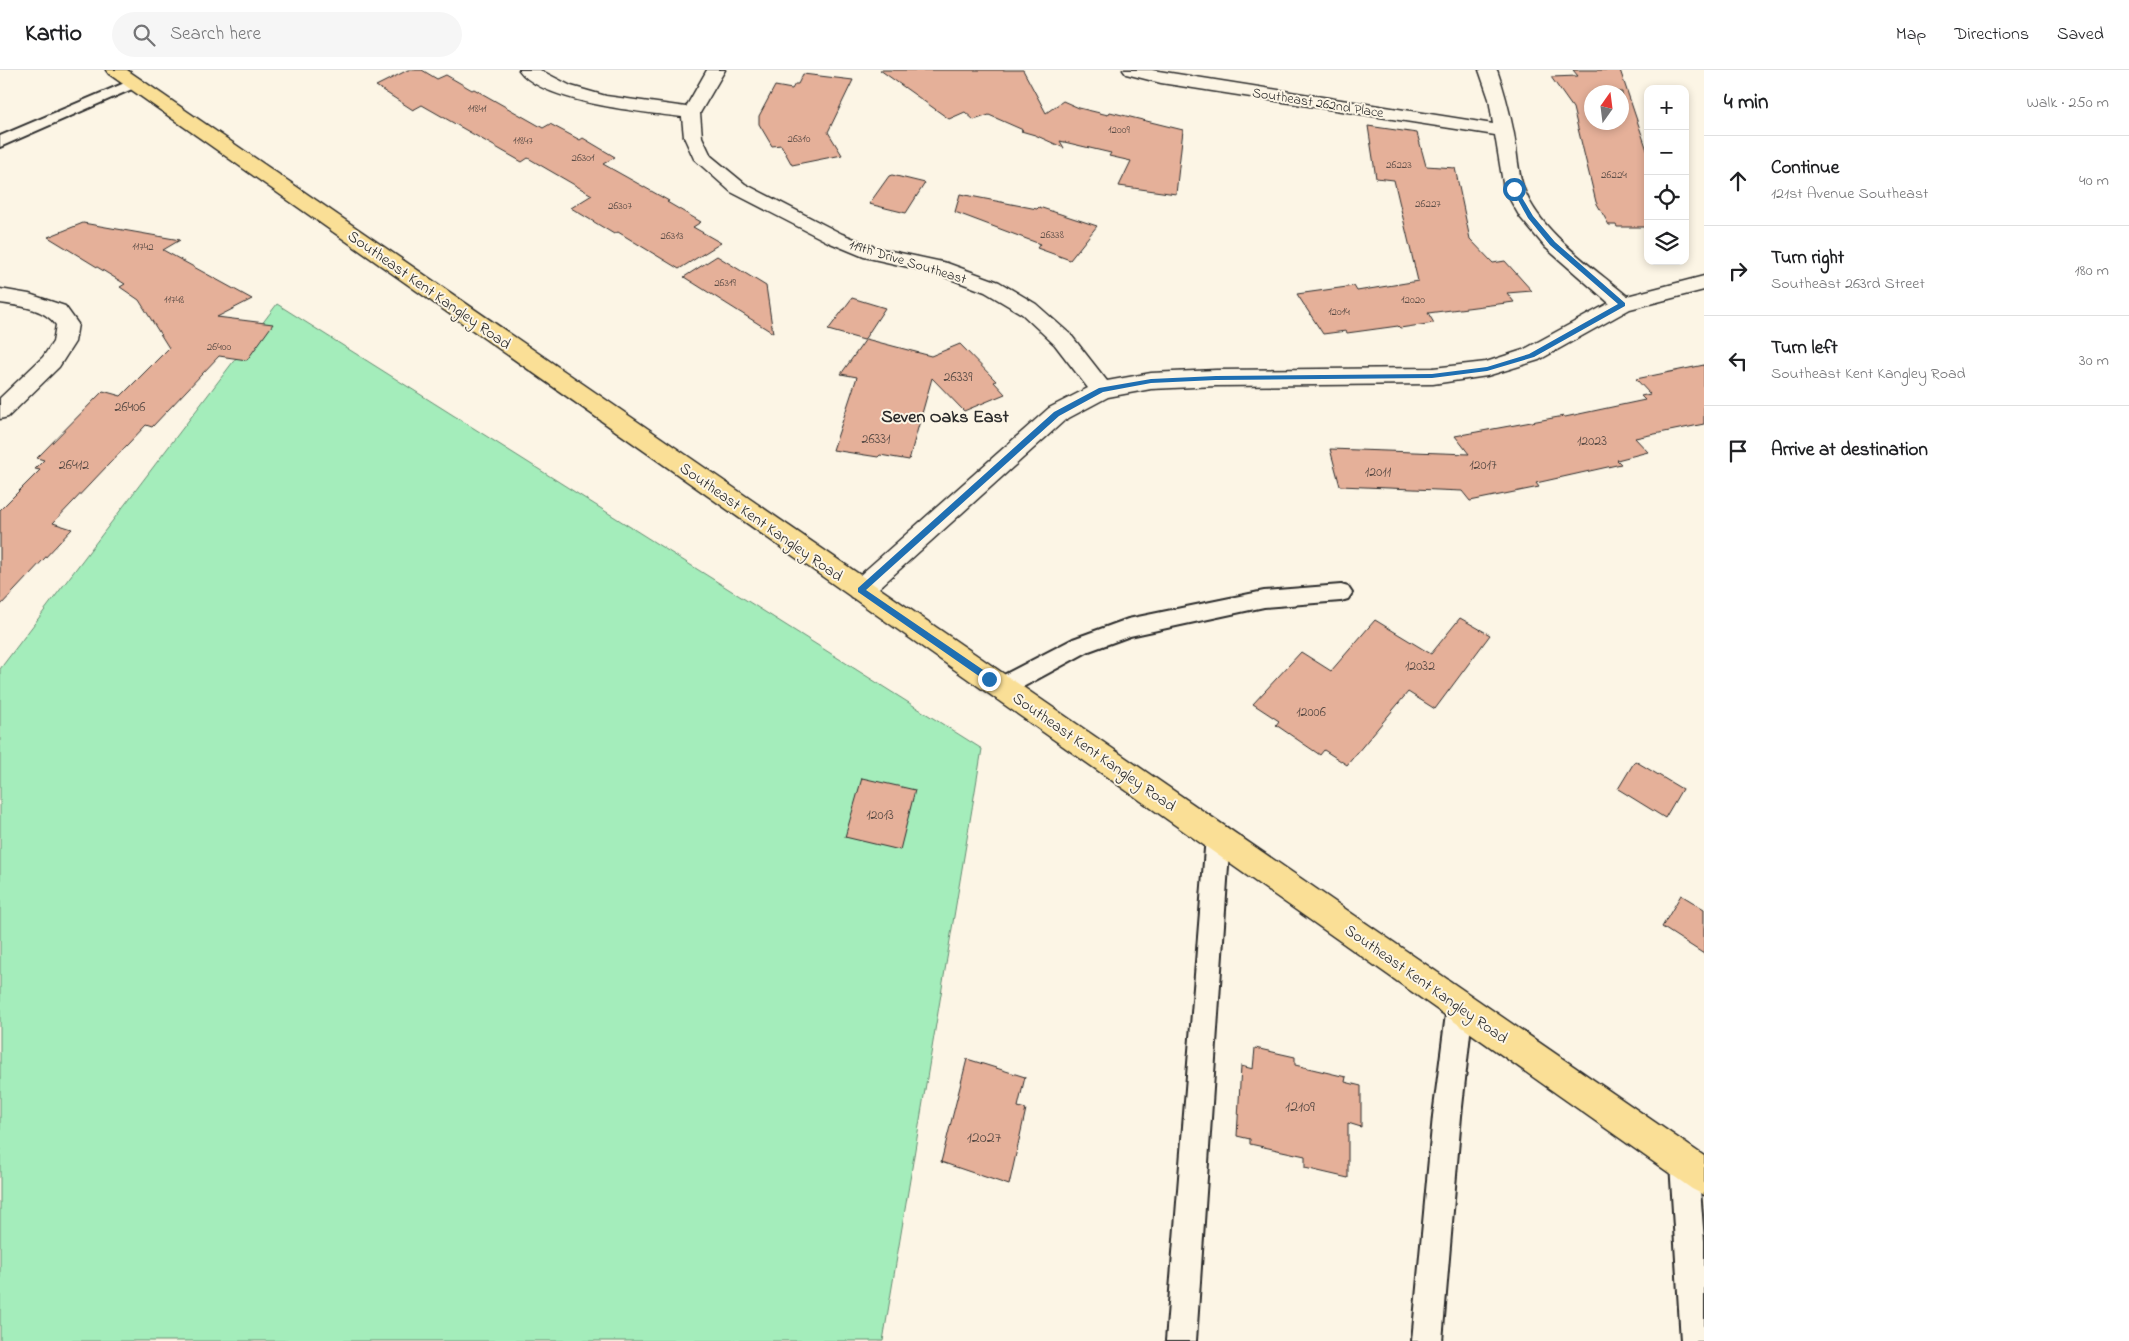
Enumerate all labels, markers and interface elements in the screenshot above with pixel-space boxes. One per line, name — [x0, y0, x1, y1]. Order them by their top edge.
search box — [112, 12, 462, 57]
text: Kartio — [25, 17, 82, 52]
icon: search — [130, 21, 158, 49]
text: Search here — [170, 21, 261, 48]
text: Map — [1896, 22, 1926, 48]
text: Directions — [1954, 22, 2029, 48]
text: Saved — [2057, 22, 2104, 48]
street label: Southeast 262nd Place — [1251, 83, 1386, 124]
north arrow — [1584, 85, 1629, 130]
map controls — [1644, 85, 1689, 265]
button: + — [1644, 85, 1689, 130]
text: 4 min — [1724, 88, 1768, 118]
text: Walk · 250 m — [2026, 91, 2109, 115]
house number: 11841 — [467, 101, 487, 117]
house number: 12009 — [1108, 122, 1131, 138]
button: − — [1644, 130, 1689, 175]
house number: 26310 — [787, 131, 811, 147]
house number: 11847 — [513, 133, 534, 149]
house number: 26301 — [571, 150, 595, 166]
text: Continue — [1771, 155, 1839, 182]
house number: 26223 — [1386, 157, 1412, 173]
house number: 26224 — [1601, 167, 1627, 183]
icon: ahead — [1724, 167, 1752, 195]
text: 40 m — [2079, 169, 2109, 193]
button: locate — [1644, 175, 1689, 220]
route start — [1503, 178, 1526, 201]
text: 121st Avenue Southeast — [1771, 182, 1929, 206]
house number: 26227 — [1415, 196, 1441, 212]
house number: 26307 — [608, 198, 633, 214]
button: layers — [1644, 220, 1689, 265]
street label: Southeast Kent Kangley Road — [342, 225, 515, 356]
house number: 26338 — [1040, 227, 1064, 243]
house number: 26313 — [661, 228, 684, 244]
street label: 119th Drive Southeast — [846, 235, 969, 290]
house number: 11742 — [132, 239, 154, 255]
text: Turn right — [1771, 245, 1844, 272]
icon: right — [1724, 257, 1752, 285]
text: 180 m — [2075, 259, 2109, 283]
text: Southeast 263rd Street — [1771, 272, 1925, 296]
house number: 26319 — [714, 275, 737, 291]
house number: 11748 — [164, 292, 184, 308]
house number: 12020 — [1401, 292, 1425, 308]
house number: 12014 — [1328, 304, 1350, 320]
text: Turn left — [1771, 335, 1838, 362]
house number: 26400 — [207, 339, 231, 355]
icon: left — [1724, 347, 1752, 375]
text: 30 m — [2079, 349, 2109, 373]
text: Southeast Kent Kangley Road — [1771, 362, 1966, 386]
house number: 26339 — [944, 367, 973, 388]
house number: 26406 — [114, 397, 146, 418]
district label: Seven Oaks East — [881, 405, 1010, 431]
house number: 26331 — [861, 429, 891, 450]
house number: 12023 — [1577, 431, 1607, 452]
icon: arrive — [1724, 437, 1752, 465]
text: Arrive at destination — [1771, 437, 1928, 464]
house number: 26412 — [59, 455, 89, 476]
house number: 12017 — [1469, 455, 1497, 476]
street label: Southeast Kent Kangley Road — [674, 457, 847, 588]
house number: 12011 — [1365, 462, 1392, 483]
house number: 12032 — [1405, 656, 1435, 677]
route end — [978, 668, 1001, 691]
street label: Southeast Kent Kangley Road — [1007, 687, 1180, 818]
house number: 12006 — [1296, 702, 1326, 723]
house number: 12013 — [866, 805, 894, 826]
street label: Southeast Kent Kangley Road — [1339, 919, 1512, 1050]
house number: 12109 — [1285, 1095, 1315, 1119]
house number: 12027 — [967, 1126, 1002, 1150]

